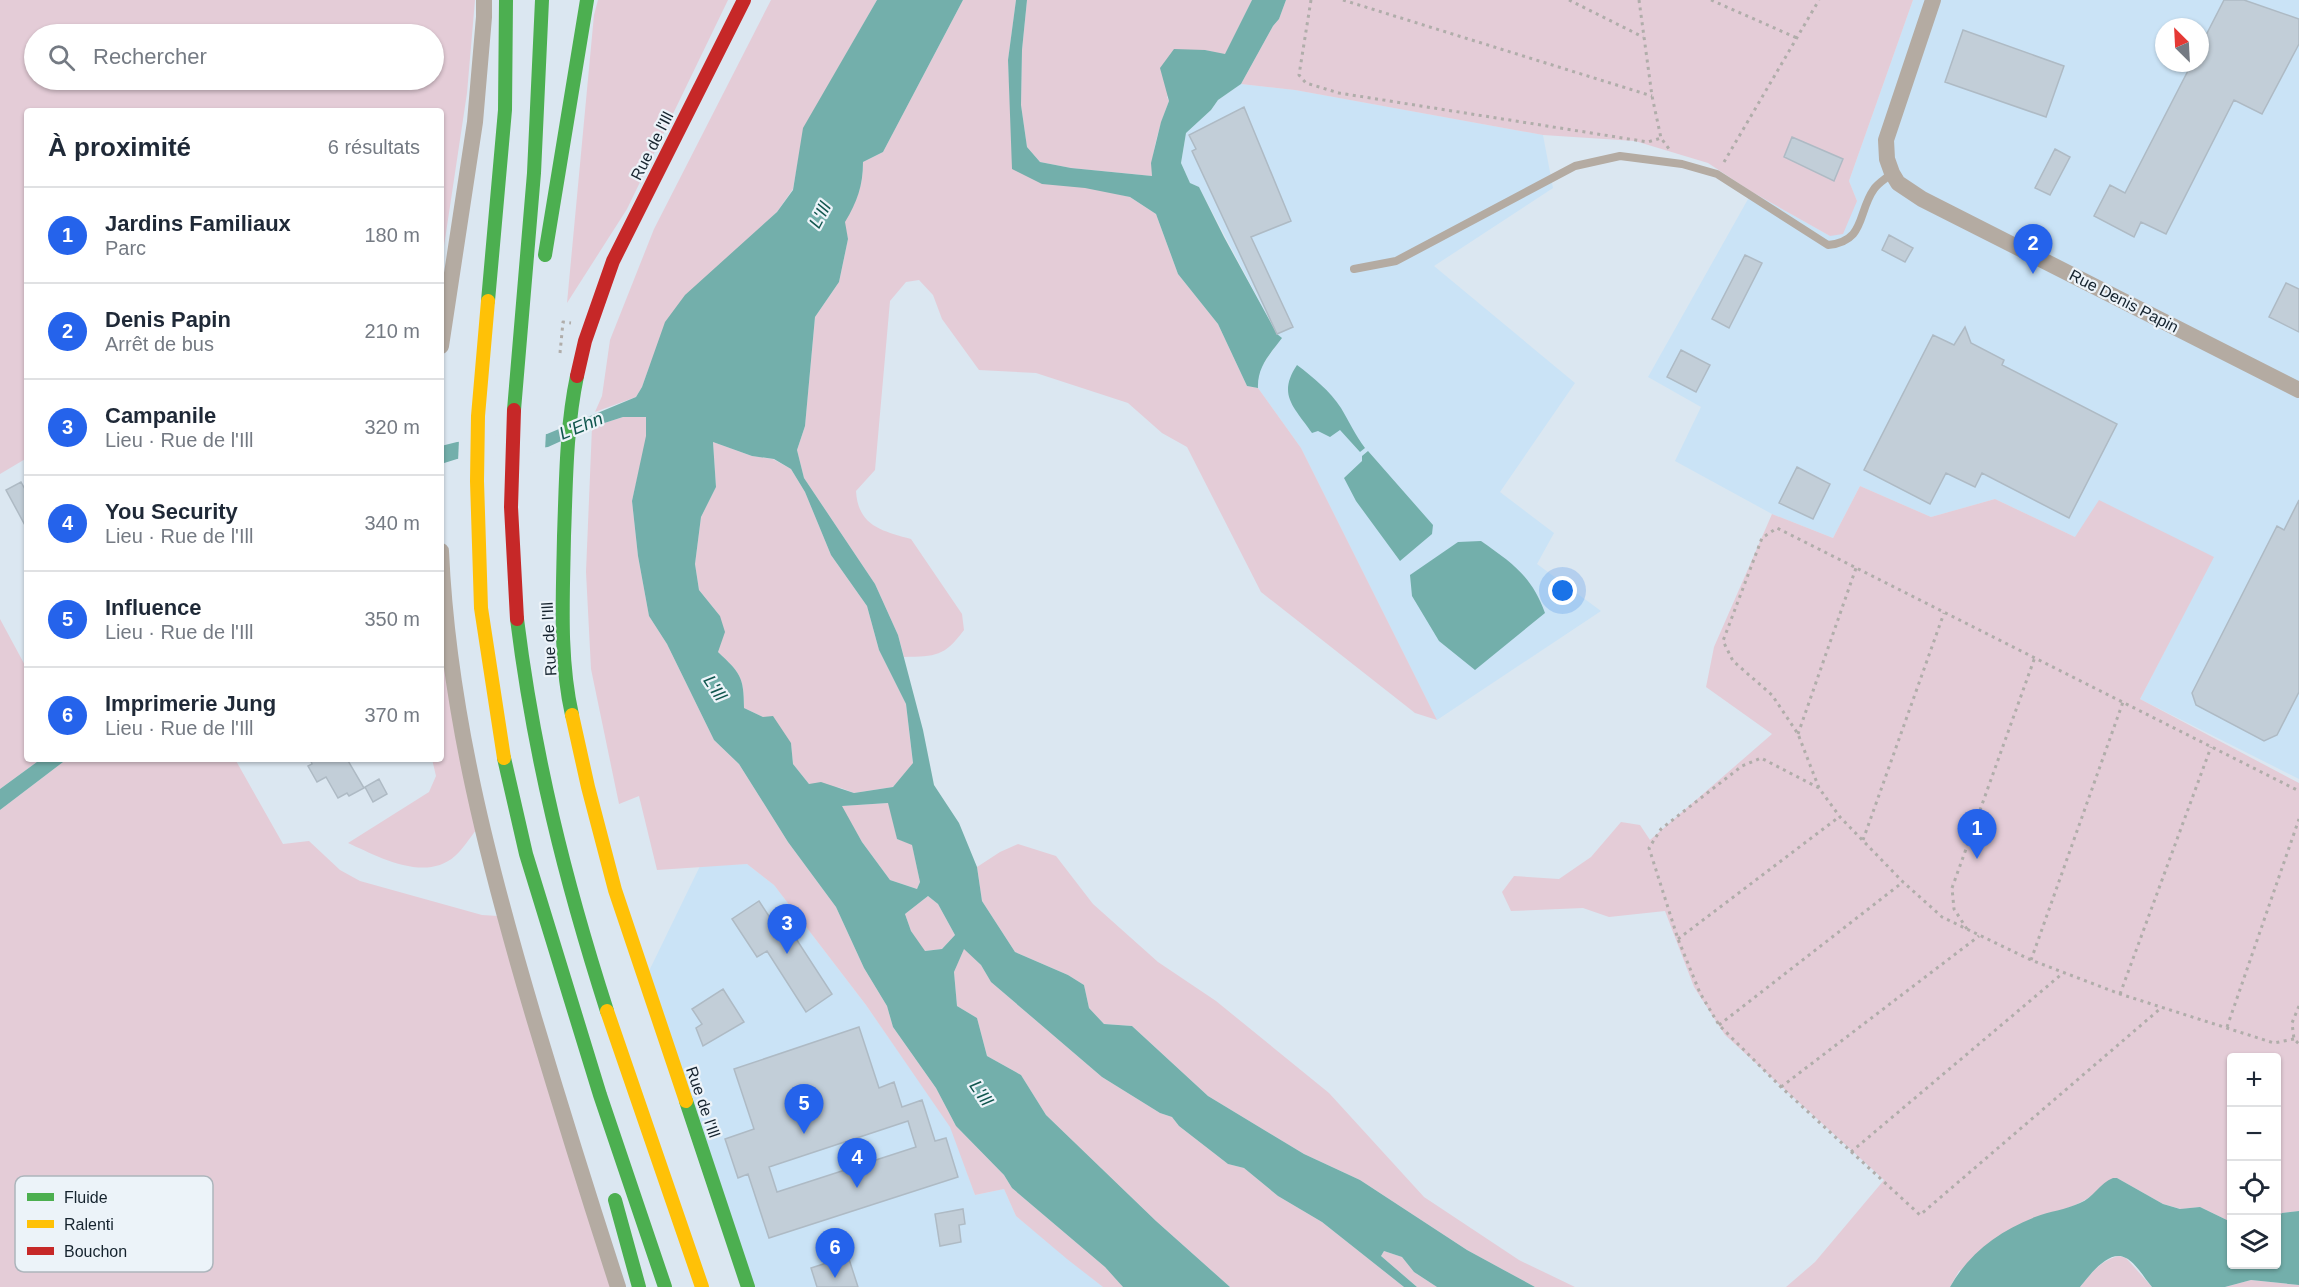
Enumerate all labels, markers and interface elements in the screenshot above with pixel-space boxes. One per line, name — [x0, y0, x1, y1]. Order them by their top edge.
north arrow — [2155, 18, 2209, 72]
search box — [24, 24, 444, 90]
icon: search — [45, 41, 78, 74]
text: Rechercher — [93, 44, 207, 69]
street label: Rue de l'Ill — [628, 109, 676, 183]
text: À proximité — [48, 132, 191, 162]
text: 6 résultats — [328, 136, 420, 158]
water label: L'Ill — [805, 198, 836, 231]
text: Jardins Familiaux — [105, 211, 291, 236]
text: 1 — [62, 224, 73, 246]
text: 180 m — [364, 224, 420, 246]
pin: 2 — [2014, 224, 2052, 274]
text: Parc — [105, 237, 146, 259]
street label: Rue Denis Papin — [2067, 266, 2181, 336]
text: Denis Papin — [105, 307, 231, 332]
text: 2 — [62, 320, 73, 342]
text: 210 m — [364, 320, 420, 342]
text: Arrêt de bus — [105, 333, 214, 355]
text: Campanile — [105, 403, 216, 428]
water label: L'Ehn — [556, 408, 606, 444]
text: 3 — [62, 416, 73, 438]
text: 320 m — [364, 416, 420, 438]
text: Lieu · Rue de l'Ill — [105, 429, 253, 451]
text: You Security — [105, 499, 238, 524]
text: 4 — [62, 512, 73, 534]
text: 340 m — [364, 512, 420, 534]
text: Lieu · Rue de l'Ill — [105, 525, 253, 547]
your location — [1548, 576, 1577, 605]
text: Influence — [105, 595, 202, 620]
street label: Rue de l'Ill — [539, 602, 559, 676]
text: 5 — [62, 608, 73, 630]
text: 350 m — [364, 608, 420, 630]
text: Lieu · Rue de l'Ill — [105, 621, 253, 643]
water label: L'Ill — [699, 671, 731, 705]
text: Imprimerie Jung — [105, 691, 276, 716]
text: 6 — [62, 704, 73, 726]
text: 370 m — [364, 704, 420, 726]
text: Lieu · Rue de l'Ill — [105, 717, 253, 739]
pin: 1 — [1958, 810, 1996, 859]
pin: 3 — [768, 904, 806, 954]
map controls — [2227, 1053, 2281, 1269]
button: + — [2227, 1053, 2281, 1107]
street label: Rue de l'Ill — [683, 1064, 723, 1140]
water label: L'Ill — [965, 1076, 997, 1110]
pin: 5 — [784, 1084, 824, 1134]
button: − — [2227, 1107, 2281, 1161]
pin: 4 — [838, 1138, 876, 1188]
button: locate — [2227, 1161, 2281, 1215]
legend — [15, 1176, 213, 1272]
text: Fluide — [64, 1189, 108, 1206]
button: layers — [2227, 1215, 2281, 1269]
text: Ralenti — [64, 1216, 114, 1233]
pin: 6 — [816, 1228, 854, 1278]
text: Bouchon — [64, 1243, 127, 1260]

